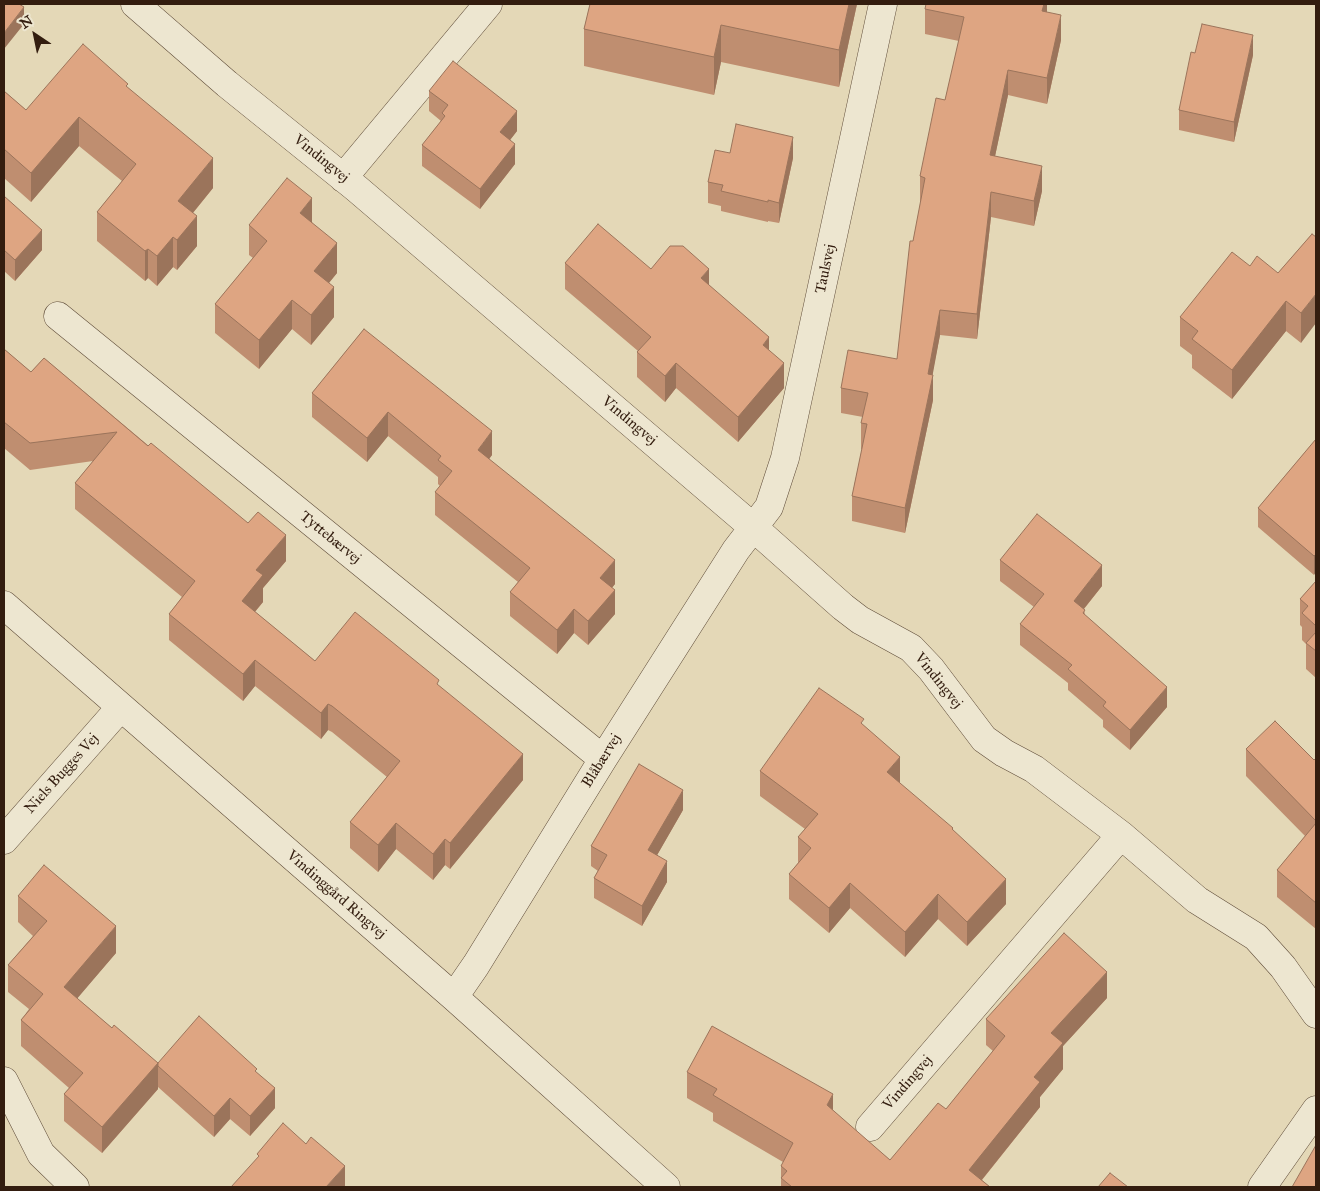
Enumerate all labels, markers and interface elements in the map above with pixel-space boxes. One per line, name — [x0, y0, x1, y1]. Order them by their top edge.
north arrow — [10, 10, 60, 60]
text: N — [17, 12, 36, 33]
street label: Vindingvej — [289, 131, 353, 187]
street label: Taulsvej — [812, 243, 840, 295]
street label: Vindingvej — [598, 393, 660, 449]
street label: Tyttebærvej — [296, 508, 364, 568]
street label: Vindingvej — [910, 649, 966, 713]
street label: Niels Bugges Vej — [21, 730, 103, 818]
street label: Blåbærvej — [578, 731, 626, 791]
street label: Vindinggård Ringvej — [283, 847, 389, 943]
street label: Vindingvej — [879, 1052, 937, 1114]

